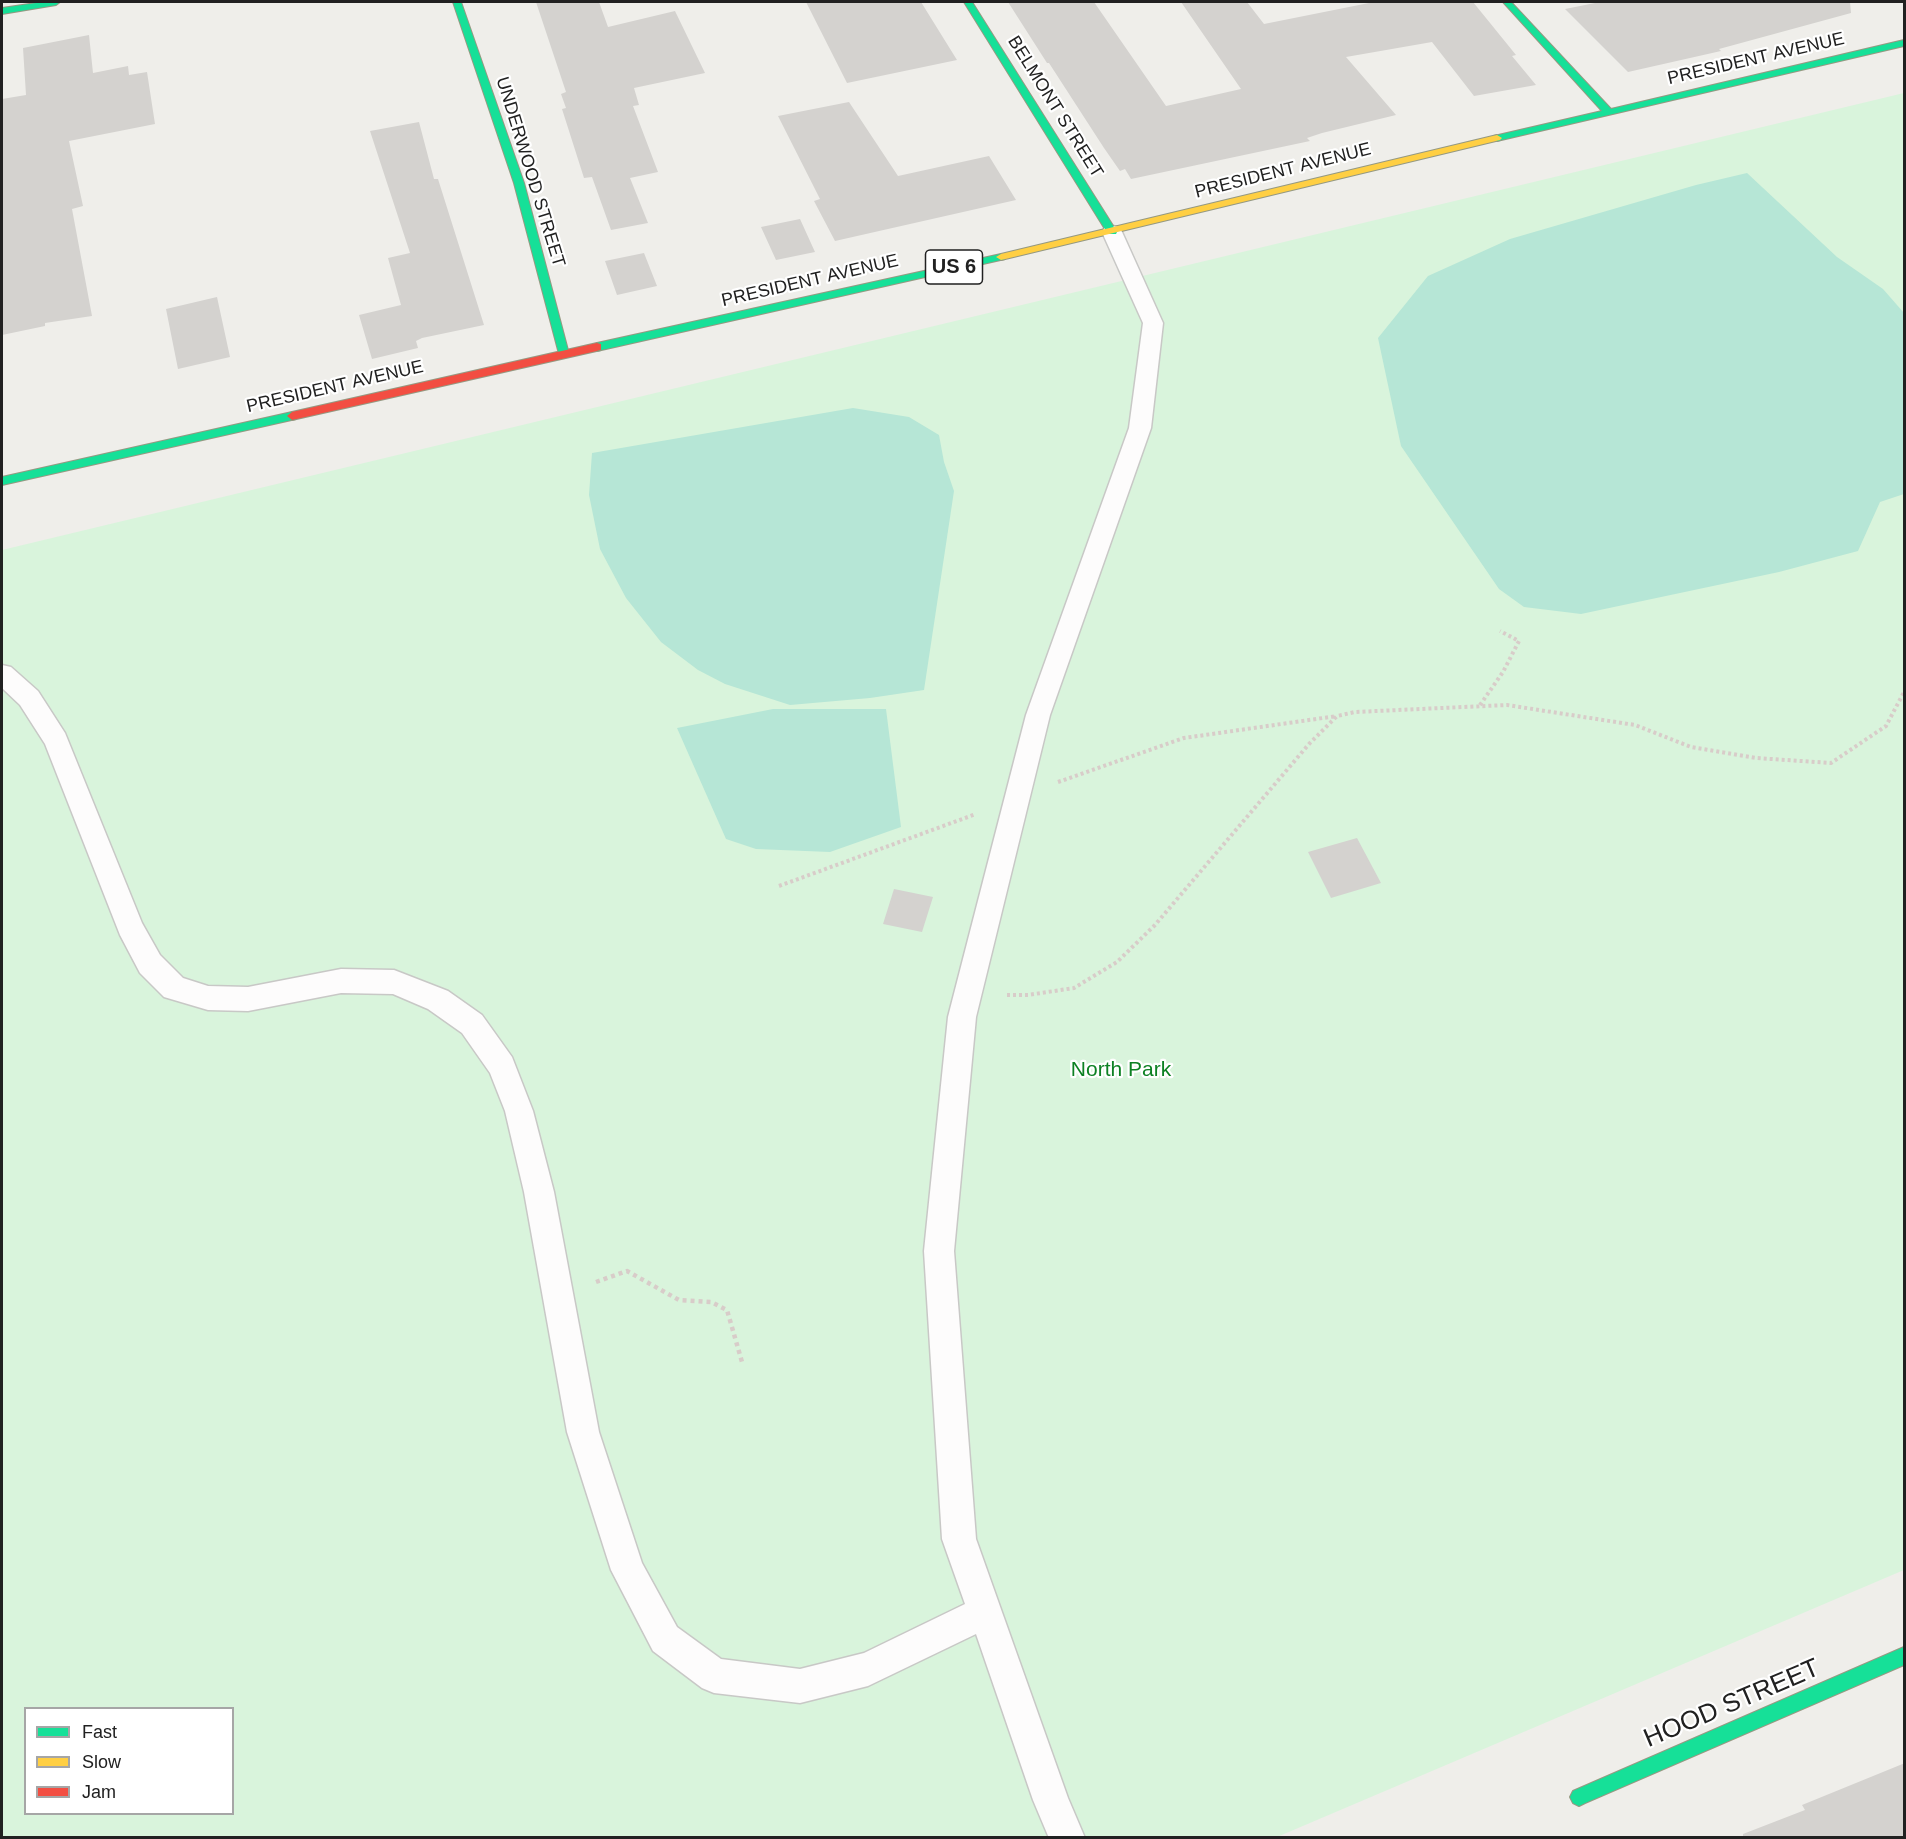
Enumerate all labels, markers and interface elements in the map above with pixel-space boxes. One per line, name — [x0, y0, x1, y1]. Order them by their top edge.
street label: PRESIDENT AVENUE — [1666, 28, 1846, 90]
street label: BELMONT STREET — [1003, 32, 1107, 182]
street label: UNDERWOOD STREET — [491, 74, 569, 270]
street label: PRESIDENT AVENUE — [1193, 139, 1373, 203]
street label: PRESIDENT AVENUE — [720, 250, 900, 312]
road number: US 6 — [926, 250, 982, 284]
street label: PRESIDENT AVENUE — [245, 356, 425, 418]
park label: North Park — [1071, 1057, 1171, 1083]
street label: HOOD STREET — [1639, 1653, 1825, 1755]
legend — [24, 1707, 234, 1815]
text: Fast — [82, 1722, 117, 1742]
text: Slow — [82, 1752, 121, 1772]
text: Jam — [82, 1782, 116, 1802]

